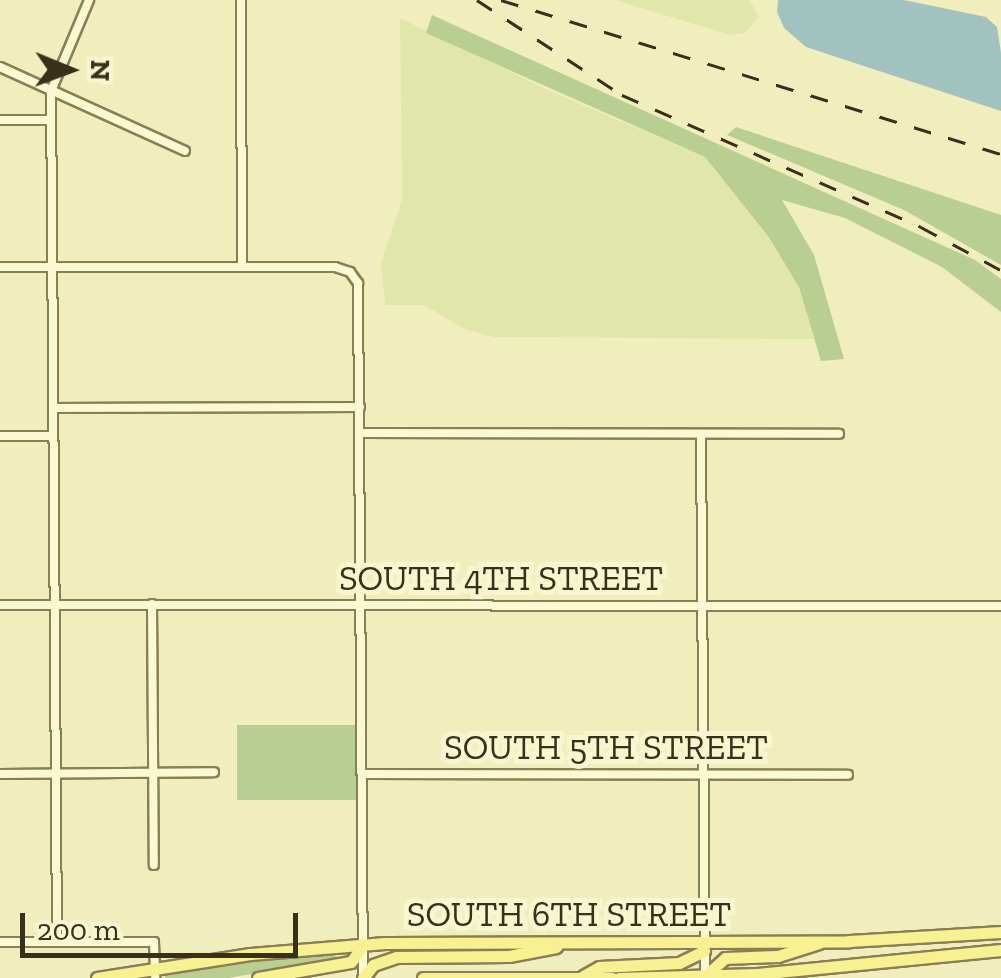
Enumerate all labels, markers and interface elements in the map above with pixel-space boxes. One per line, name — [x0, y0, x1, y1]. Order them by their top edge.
north arrow — [20, 20, 120, 120]
text: N — [84, 60, 117, 81]
street label: SOUTH 4TH STREET — [339, 557, 663, 599]
street label: SOUTH 5TH STREET — [444, 726, 768, 768]
scale bar — [25, 893, 302, 955]
street label: SOUTH 6TH STREET — [407, 893, 731, 935]
text: 200 m — [37, 912, 120, 948]

